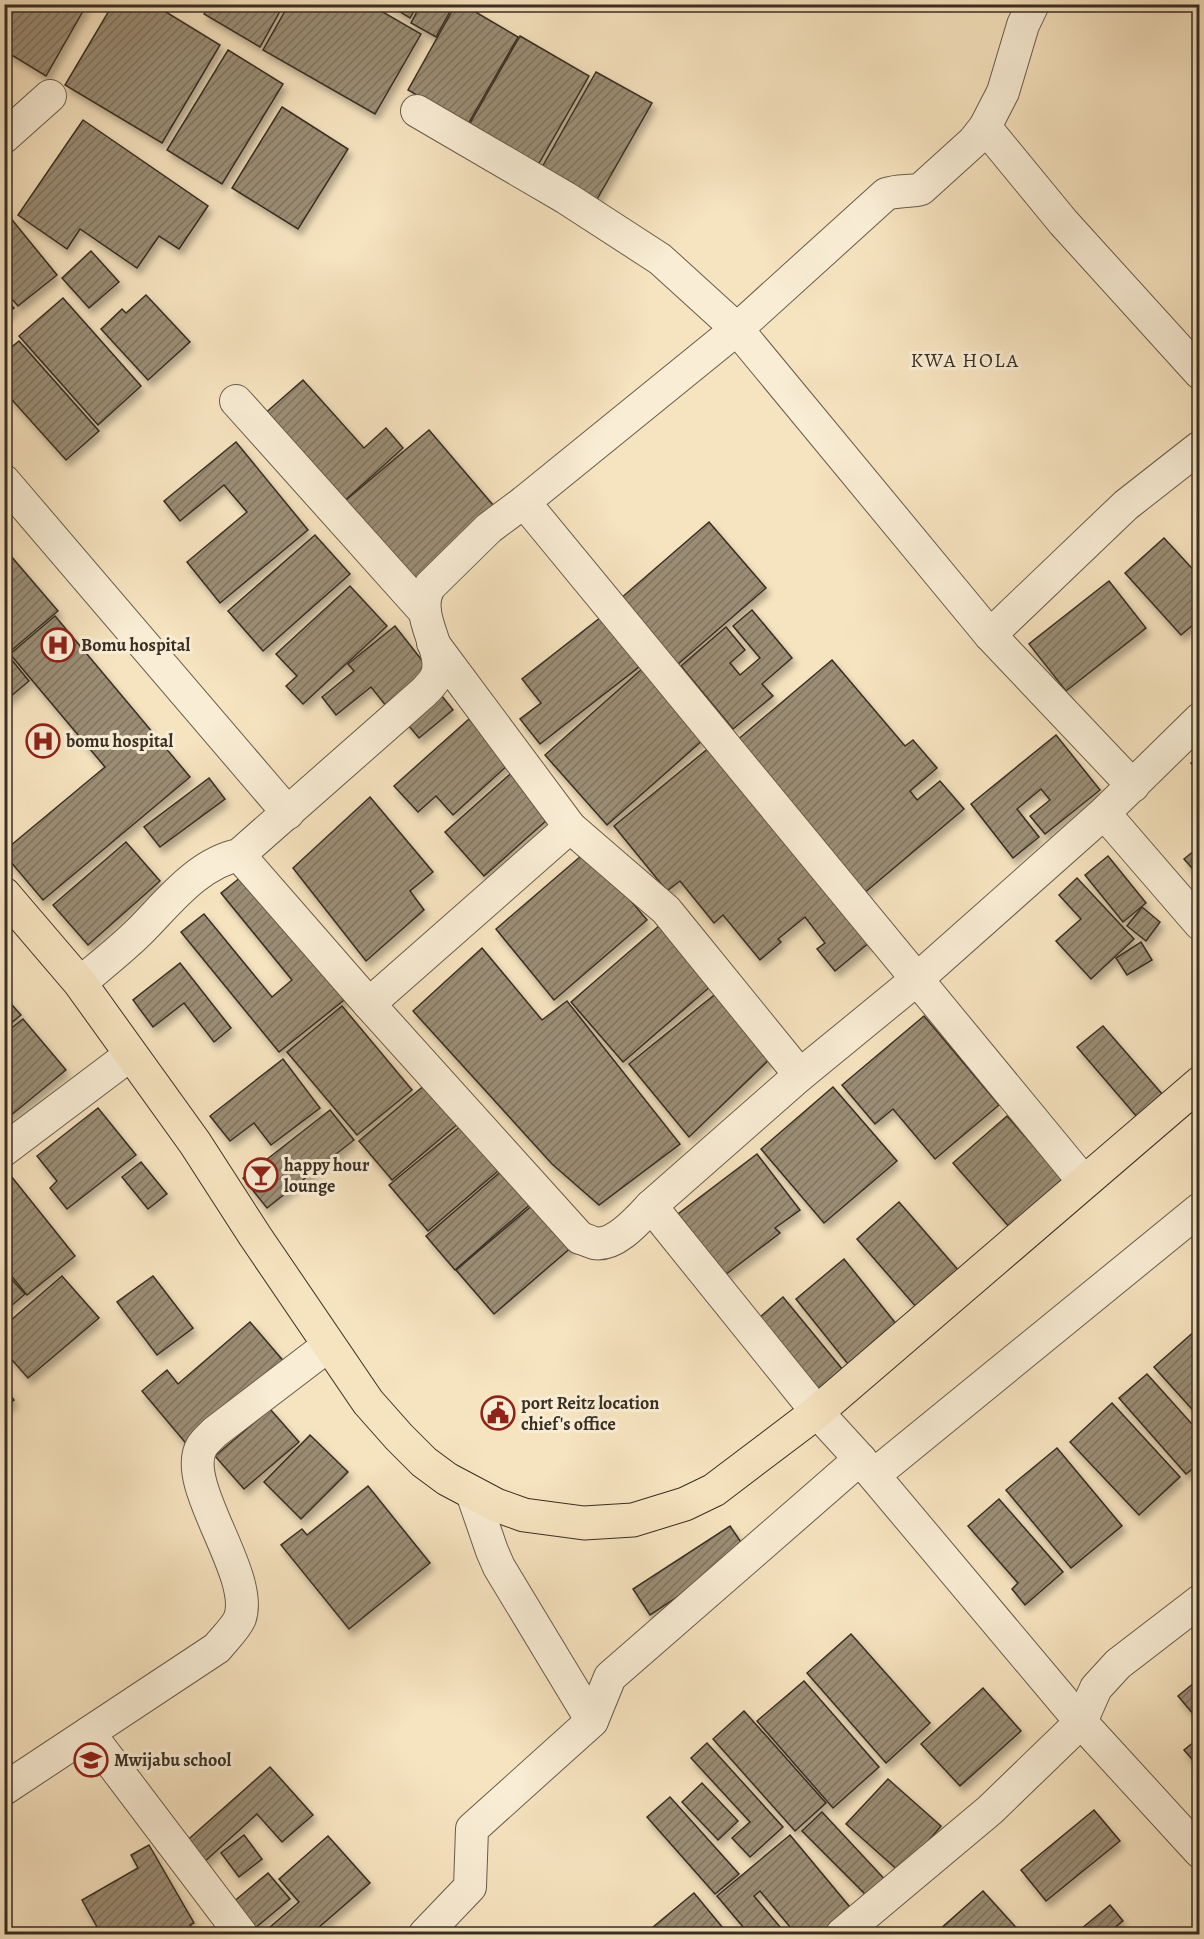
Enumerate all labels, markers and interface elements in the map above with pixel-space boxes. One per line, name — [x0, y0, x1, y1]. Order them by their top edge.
district label: KWA HOLA — [910, 347, 1020, 374]
hospital icon: Bomu hospital — [40, 627, 76, 663]
place label: Bomu hospital — [81, 633, 191, 657]
hospital icon: bomu hospital — [25, 723, 61, 759]
place label: bomu hospital — [65, 729, 174, 753]
place label: happy hour lounge — [284, 1153, 370, 1198]
bar icon: happy hour lounge — [243, 1157, 279, 1193]
place label: port Reitz location chief's office — [521, 1391, 659, 1436]
public building icon: port Reitz location chief's office — [480, 1395, 516, 1431]
school or university icon: Mwijabu school — [73, 1742, 109, 1778]
place label: Mwijabu school — [114, 1748, 232, 1772]

